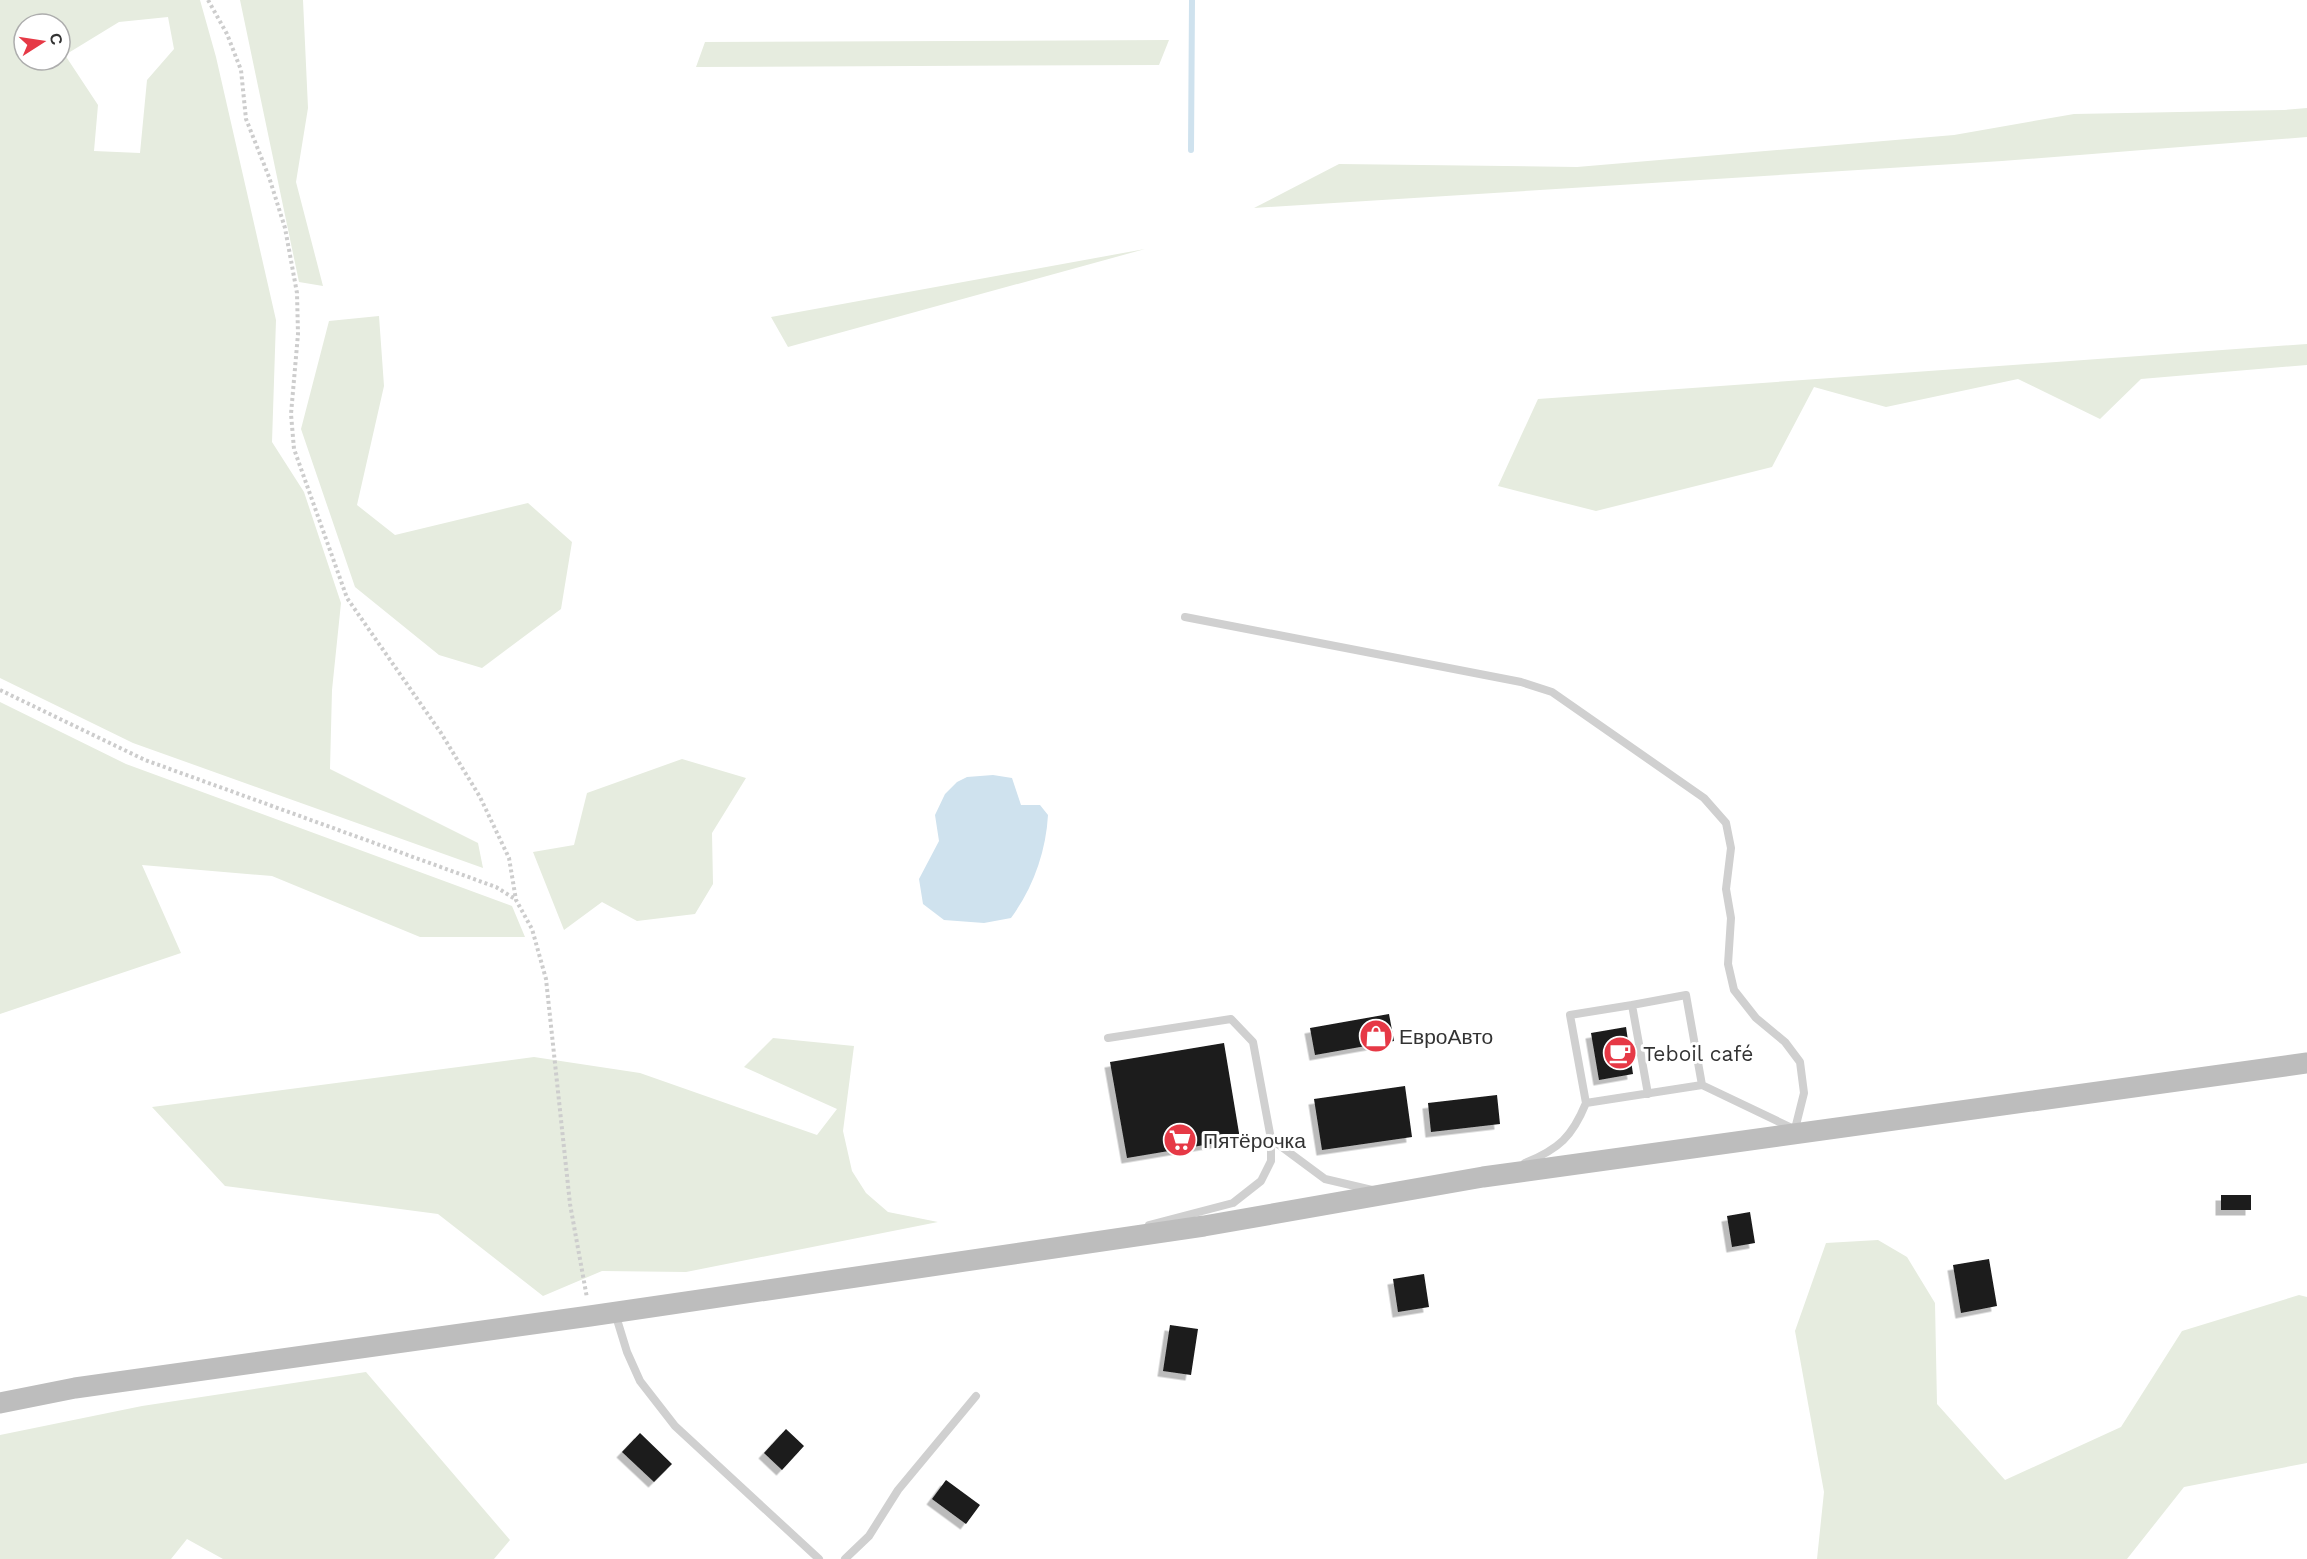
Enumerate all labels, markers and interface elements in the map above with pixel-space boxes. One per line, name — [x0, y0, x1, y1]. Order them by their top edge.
north arrow — [12, 12, 72, 72]
text: С — [46, 31, 67, 47]
shop icon: ЕвроАвто — [1358, 1018, 1394, 1054]
place label: ЕвроАвто — [1399, 1024, 1493, 1049]
cafe icon: Teboil café — [1602, 1035, 1638, 1071]
place label: Teboil café — [1643, 1041, 1753, 1066]
supermarket icon: Пятёрочка — [1162, 1122, 1198, 1158]
place label: Пятёрочка — [1203, 1128, 1306, 1153]

